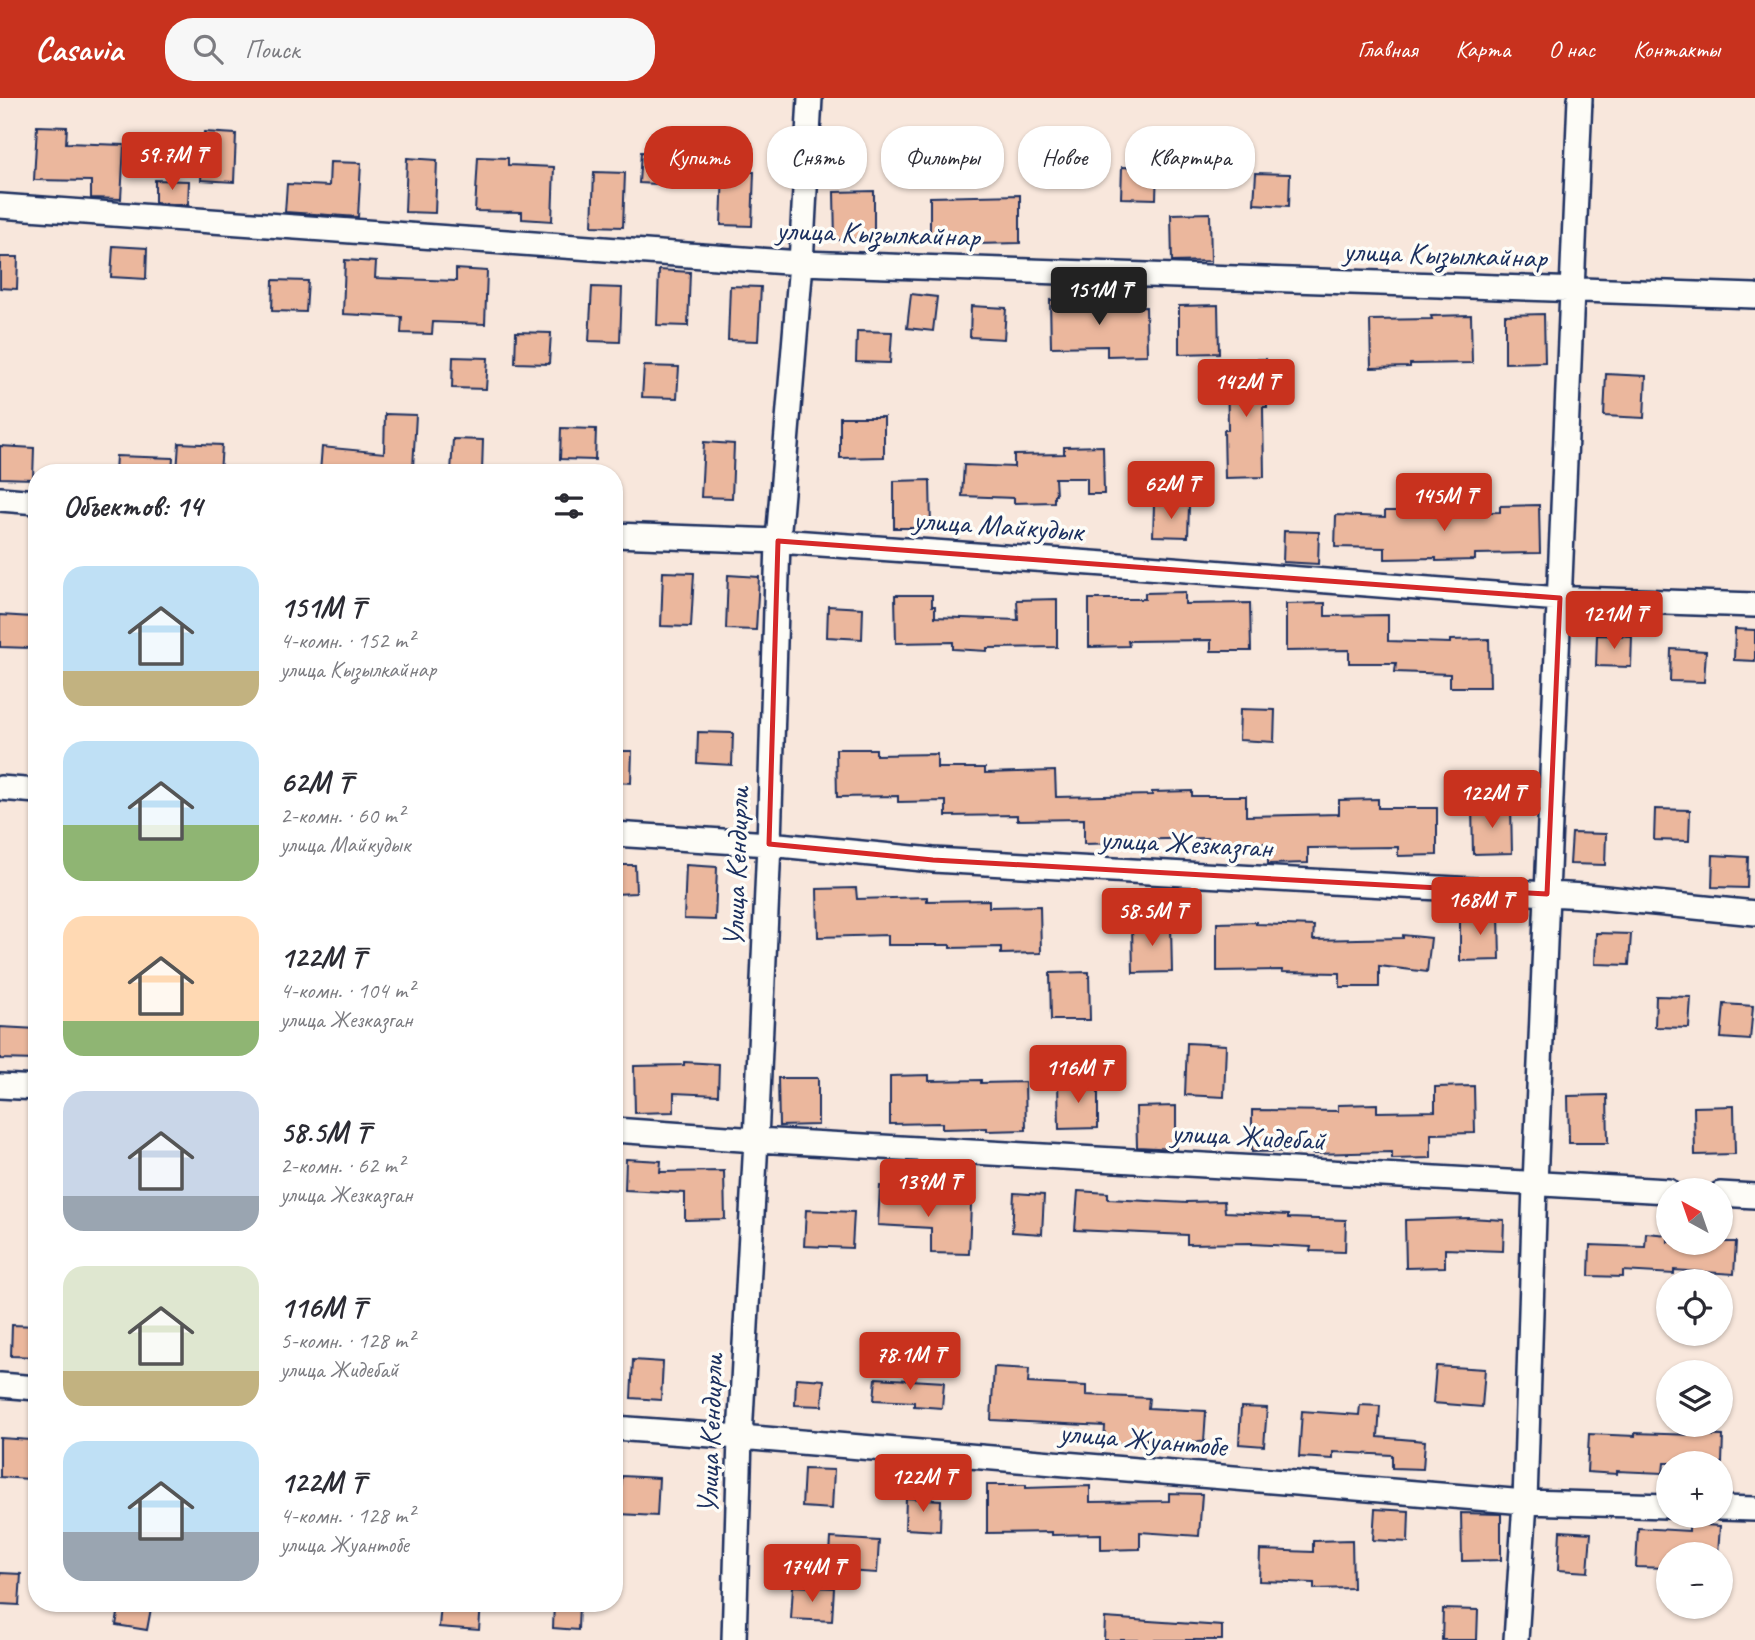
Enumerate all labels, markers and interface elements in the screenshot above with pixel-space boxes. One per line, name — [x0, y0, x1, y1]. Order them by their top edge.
search box — [165, 18, 655, 81]
text: Casavia — [35, 28, 123, 70]
icon: search — [189, 30, 227, 68]
text: Поиск — [245, 33, 300, 66]
text: Главная — [1357, 34, 1418, 64]
text: Карта — [1456, 34, 1510, 64]
text: О нас — [1548, 34, 1595, 64]
text: Контакты — [1633, 34, 1720, 64]
chip: Купить — [644, 126, 753, 189]
chip: Снять — [767, 126, 867, 189]
chip: Фильтры — [881, 126, 1004, 189]
chip: Новое — [1018, 126, 1111, 189]
chip: Квартира — [1125, 126, 1255, 189]
pin: 59.7M ₸ — [107, 132, 237, 192]
text: 59.7M ₸ — [138, 140, 206, 169]
street label: улица Кызылкайнар — [774, 210, 982, 256]
street label: улица Кызылкайнар — [1341, 231, 1549, 277]
pin: 151M ₸ — [1042, 268, 1156, 327]
text: 151M ₸ — [1067, 275, 1131, 304]
pin: 142M ₸ — [1189, 360, 1303, 419]
text: 142M ₸ — [1214, 367, 1278, 396]
pin: 62M ₸ — [1122, 462, 1220, 521]
text: 62M ₸ — [1144, 469, 1198, 498]
pin: 145M ₸ — [1387, 474, 1501, 533]
text: 145M ₸ — [1412, 481, 1476, 510]
text: Объектов: 14 — [63, 487, 202, 525]
icon: filters — [550, 487, 588, 525]
street label: улица Майкудык — [910, 500, 1087, 550]
text: 151M ₸ — [280, 588, 364, 626]
pin: 121M ₸ — [1557, 592, 1671, 651]
icon: home — [119, 594, 203, 678]
text: 121M ₸ — [1582, 599, 1646, 628]
text: 4-комн. · 152 m² — [280, 626, 414, 655]
text: улица Кызылкайнар — [280, 655, 436, 684]
text: 62M ₸ — [280, 763, 351, 801]
icon: home — [119, 769, 203, 853]
pin: 122M ₸ — [1435, 770, 1549, 830]
text: 122M ₸ — [1460, 778, 1524, 807]
street label: Улица Кендирли — [714, 785, 758, 947]
text: 2-комн. · 60 m² — [280, 801, 404, 830]
street label: улица Жезказган — [1097, 819, 1275, 867]
text: улица Майкудык — [280, 830, 410, 859]
pin: 168M ₸ — [1423, 878, 1537, 937]
text: 168M ₸ — [1447, 885, 1513, 914]
pin: 58.5M ₸ — [1087, 888, 1217, 948]
text: 58.5M ₸ — [1118, 896, 1186, 925]
text: 122M ₸ — [280, 938, 364, 976]
icon: home — [119, 944, 203, 1028]
text: 4-комн. · 104 m² — [280, 976, 414, 1005]
text: улица Жезказган — [280, 1005, 412, 1034]
pin: 116M ₸ — [1021, 1046, 1135, 1105]
text: 116M ₸ — [1045, 1053, 1111, 1082]
text: 58.5M ₸ — [280, 1113, 369, 1151]
street label: улица Жидебай — [1168, 1113, 1328, 1159]
icon: home — [119, 1119, 203, 1203]
text: 2-комн. · 62 m² — [280, 1151, 404, 1180]
pin: 139M ₸ — [871, 1160, 985, 1219]
text: 139M ₸ — [896, 1167, 960, 1196]
north arrow — [1656, 1178, 1732, 1255]
map controls — [1656, 1178, 1733, 1619]
text: улица Жезказган — [280, 1180, 412, 1209]
button: locate — [1656, 1269, 1733, 1346]
text: 116M ₸ — [280, 1288, 365, 1326]
icon: home — [119, 1294, 203, 1378]
text: 5-комн. · 128 m² — [280, 1326, 414, 1355]
pin: 78.1M ₸ — [845, 1332, 975, 1392]
text: 78.1M ₸ — [875, 1340, 945, 1369]
street label: Улица Кендирли — [688, 1352, 732, 1514]
text: улица Жидебай — [280, 1355, 398, 1384]
button: layers — [1656, 1360, 1733, 1437]
street label: улица Жуантобе — [1056, 1413, 1231, 1465]
button: + — [1656, 1451, 1733, 1528]
pin: 122M ₸ — [866, 1454, 980, 1514]
text: 122M ₸ — [891, 1462, 955, 1491]
text: 122M ₸ — [280, 1463, 364, 1501]
icon: home — [119, 1469, 203, 1553]
text: 4-комн. · 128 m² — [280, 1501, 414, 1530]
text: улица Жуантобе — [280, 1530, 409, 1559]
button: − — [1656, 1542, 1733, 1619]
pin: 174M ₸ — [755, 1544, 869, 1604]
text: 174M ₸ — [780, 1552, 844, 1581]

